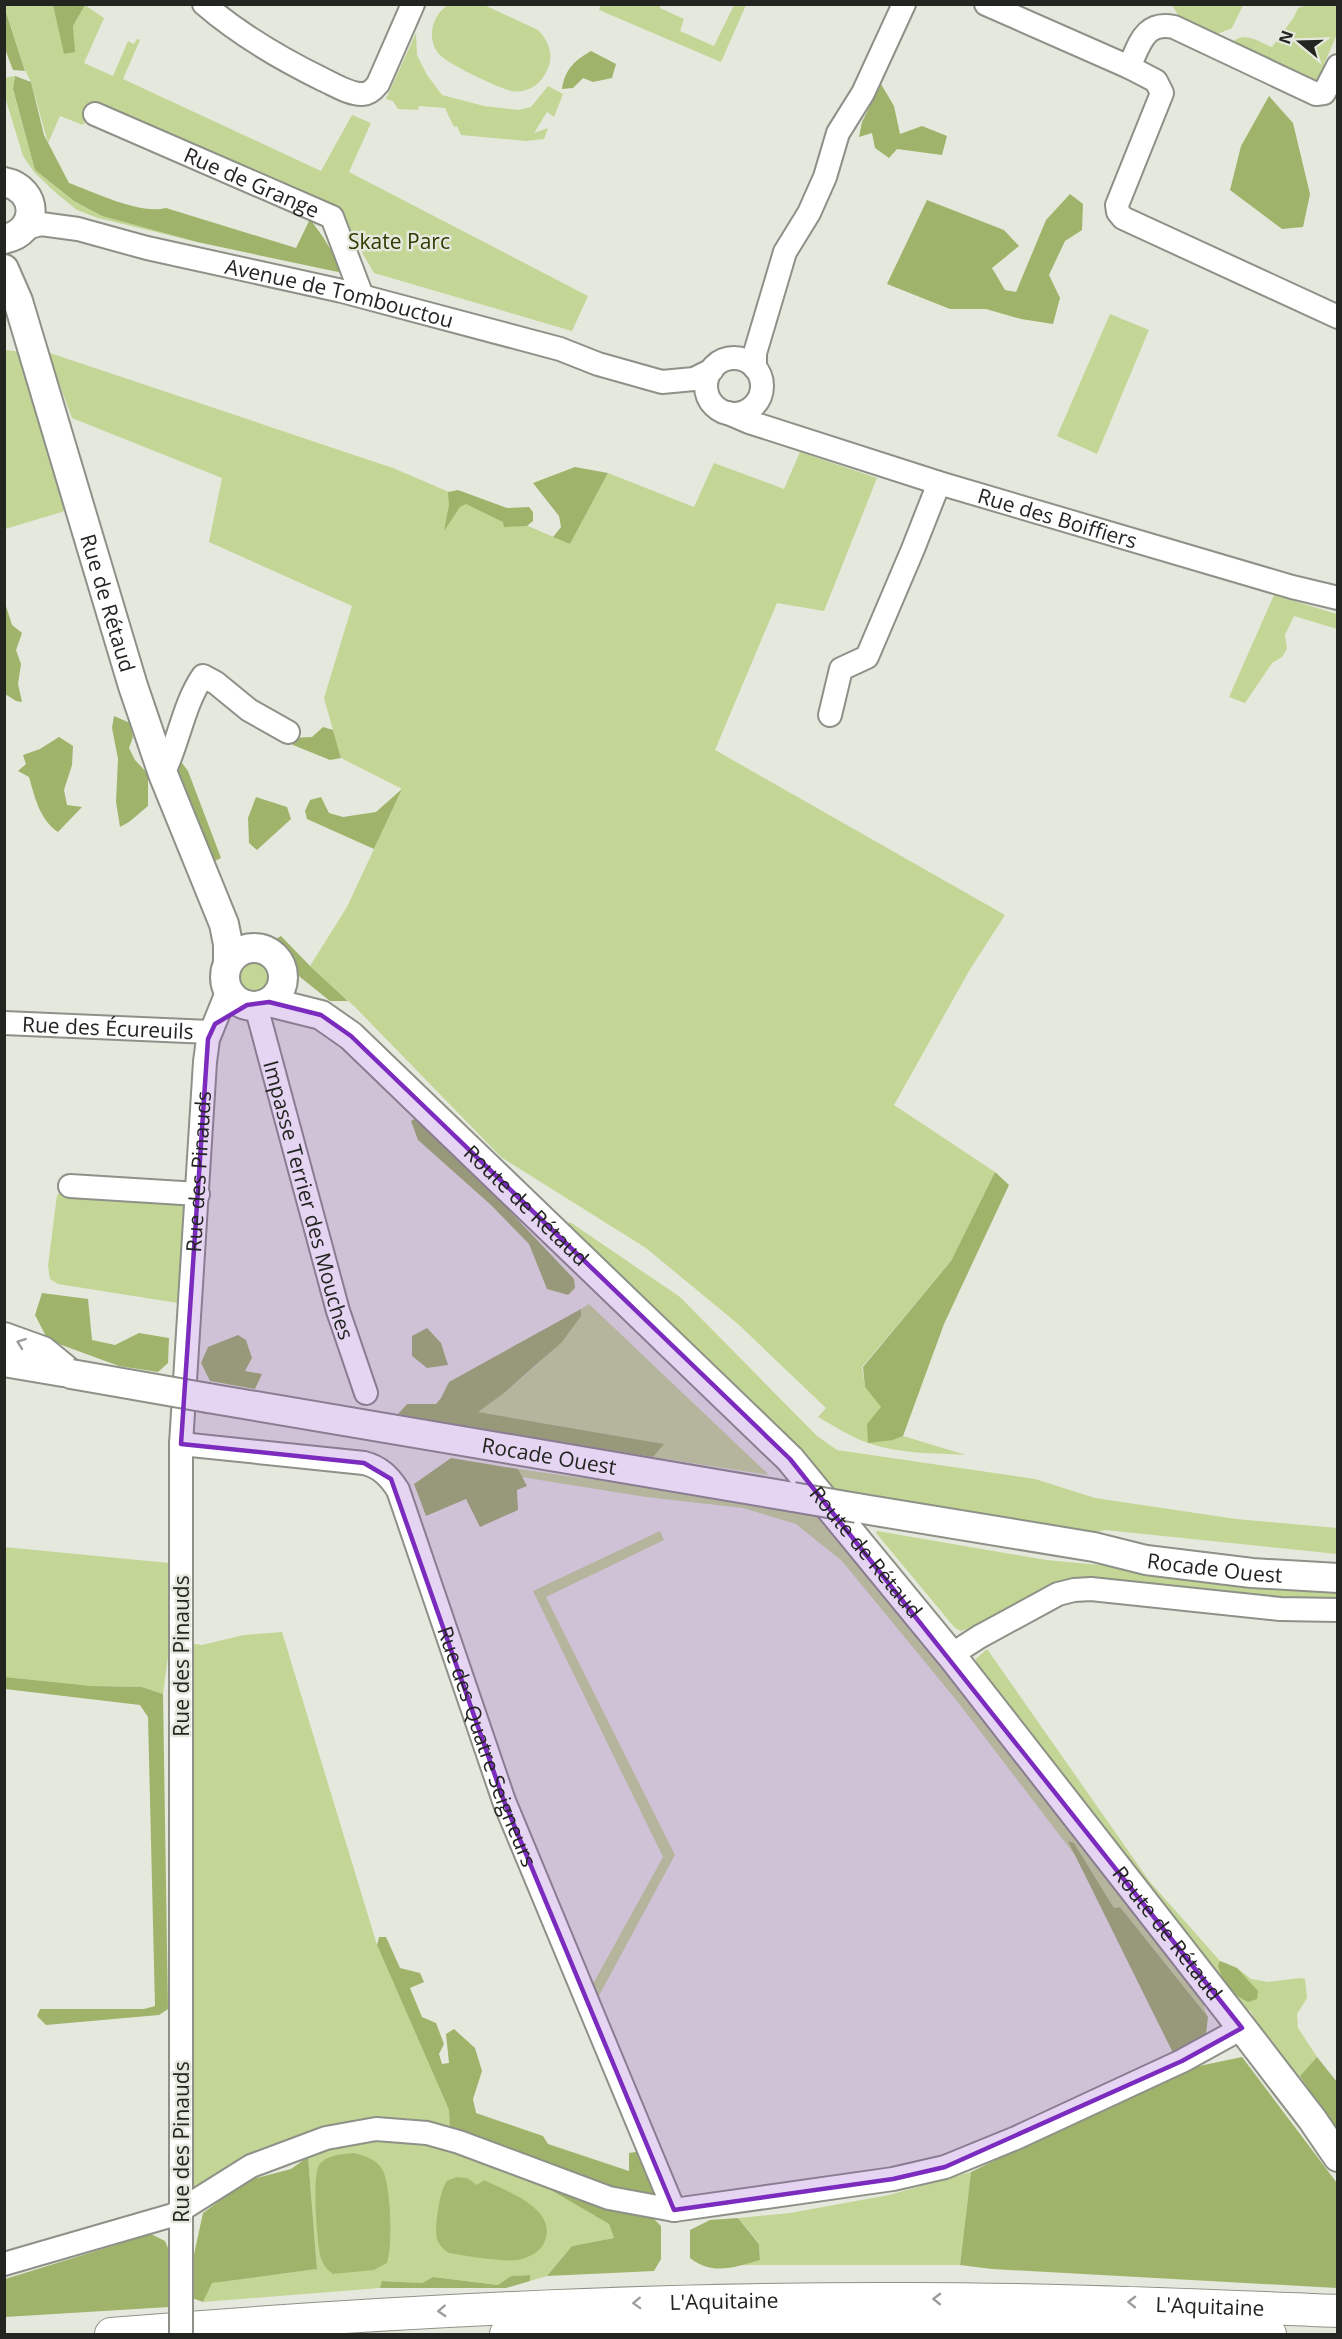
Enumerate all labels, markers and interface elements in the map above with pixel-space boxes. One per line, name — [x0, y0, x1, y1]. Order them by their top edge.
north arrow — [1270, 12, 1330, 72]
text: N — [1273, 27, 1298, 47]
street label: Rue de Grange — [180, 140, 324, 224]
park label: Skate Parc — [348, 227, 450, 255]
street label: Avenue de Tombouctou — [223, 252, 457, 334]
street label: Rue des Boiffiers — [975, 481, 1140, 555]
street label: Rue de Rétaud — [74, 530, 142, 675]
street label: Rue des Écureuils — [21, 1010, 194, 1045]
street label: Impasse Terrier des Mouches — [257, 1057, 361, 1343]
street label: Rue des Pinauds — [179, 1090, 217, 1253]
street label: Route de Rétaud — [458, 1138, 595, 1272]
one-way arrow — [16, 1338, 27, 1350]
street label: Rocade Ouest — [480, 1431, 619, 1481]
street label: Route de Rétaud — [804, 1480, 929, 1624]
street label: Rocade Ouest — [1145, 1546, 1283, 1589]
street label: Rue des Pinauds — [167, 1575, 195, 1737]
street label: Rue des Quatre Seigneurs — [431, 1622, 544, 1871]
street label: Route de Rétaud — [1107, 1860, 1229, 2006]
street label: Rue des Pinauds — [167, 2061, 195, 2223]
street label: L'Aquitaine — [669, 2286, 779, 2316]
street label: L'Aquitaine — [1155, 2290, 1265, 2322]
one-way arrow — [933, 2293, 942, 2306]
one-way arrow — [1128, 2296, 1137, 2309]
one-way arrow — [633, 2297, 642, 2310]
one-way arrow — [438, 2305, 447, 2318]

